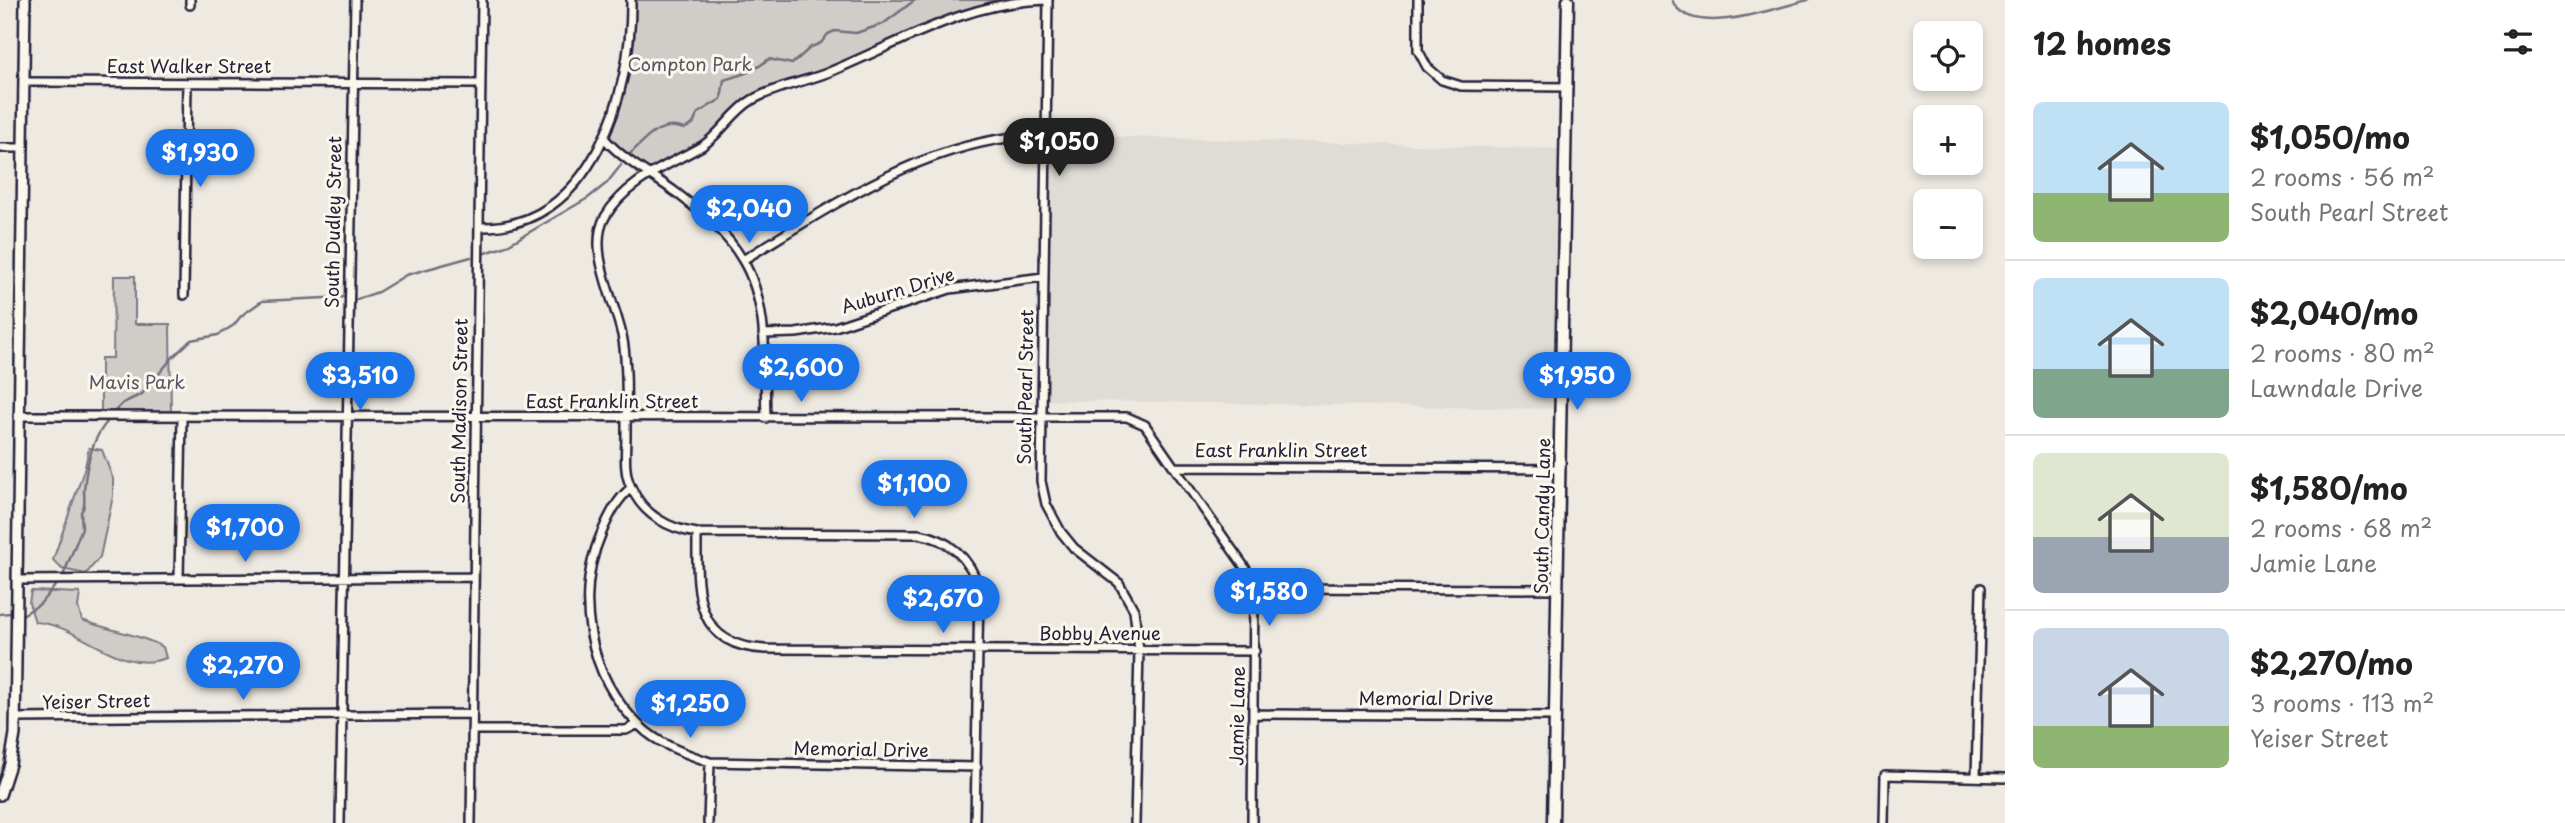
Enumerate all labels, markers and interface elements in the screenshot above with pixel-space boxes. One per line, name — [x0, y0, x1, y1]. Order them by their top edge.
text: 12 homes — [2033, 20, 2171, 65]
map controls — [1913, 21, 1983, 259]
button: locate — [1913, 21, 1983, 91]
icon: filters — [2499, 23, 2537, 61]
park label: Compton Park — [628, 50, 752, 77]
street label: East Walker Street — [107, 52, 271, 79]
button: + — [1913, 105, 1983, 175]
text: $1,050/mo — [2250, 114, 2410, 159]
pin: $1,050 — [1002, 118, 1116, 178]
text: $1,050 — [1019, 123, 1099, 158]
pin: $1,930 — [143, 130, 257, 189]
icon: home — [2089, 130, 2173, 214]
text: $1,930 — [162, 134, 238, 169]
street label: South Dudley Street — [318, 136, 348, 308]
text: 2 rooms · 56 m² — [2250, 159, 2435, 194]
pin: $2,040 — [692, 186, 806, 245]
button: − — [1913, 189, 1983, 259]
text: $2,040 — [706, 190, 792, 225]
text: South Pearl Street — [2250, 194, 2448, 229]
street label: Auburn Drive — [838, 260, 957, 320]
text: $2,040/mo — [2250, 290, 2418, 335]
icon: home — [2089, 306, 2173, 390]
street label: South Pearl Street — [1010, 309, 1039, 465]
street label: South Madison Street — [443, 318, 474, 504]
text: 2 rooms · 80 m² — [2250, 335, 2435, 370]
pin: $2,600 — [744, 344, 858, 404]
text: $2,600 — [758, 349, 844, 384]
pin: $3,510 — [303, 352, 417, 412]
pin: $1,950 — [1520, 352, 1634, 412]
text: $3,510 — [322, 357, 398, 392]
text: $1,950 — [1539, 357, 1615, 392]
park label: Mavis Park — [89, 368, 185, 395]
text: Lawndale Drive — [2250, 370, 2423, 405]
street label: East Franklin Street — [526, 387, 698, 414]
street label: East Franklin Street — [1195, 436, 1367, 463]
street label: South Candy Lane — [1527, 438, 1556, 594]
pin: $1,100 — [857, 461, 971, 520]
text: $1,100 — [877, 465, 951, 500]
text: $1,580/mo — [2250, 465, 2408, 510]
icon: home — [2089, 481, 2173, 565]
pin: $1,700 — [188, 504, 302, 564]
text: $1,700 — [206, 509, 284, 544]
text: 2 rooms · 68 m² — [2250, 510, 2432, 545]
text: Jamie Lane — [2250, 545, 2377, 580]
pin: $1,580 — [1212, 568, 1326, 628]
text: $1,580 — [1230, 573, 1308, 608]
pin: $2,670 — [886, 576, 1000, 635]
text: $2,670 — [903, 580, 983, 615]
street label: Bobby Avenue — [1039, 619, 1161, 646]
text: $2,270/mo — [2250, 640, 2413, 685]
pin: $2,270 — [186, 642, 300, 702]
text: $2,270 — [202, 647, 284, 682]
icon: home — [2089, 656, 2173, 740]
street label: Jamie Lane — [1222, 666, 1251, 766]
pin: $1,250 — [633, 680, 747, 740]
street label: Memorial Drive — [1358, 684, 1494, 711]
text: $1,250 — [651, 685, 729, 720]
text: 3 rooms · 113 m² — [2250, 685, 2434, 720]
street label: Yeiser Street — [42, 686, 150, 715]
text: Yeiser Street — [2250, 720, 2388, 755]
street label: Memorial Drive — [793, 734, 929, 763]

